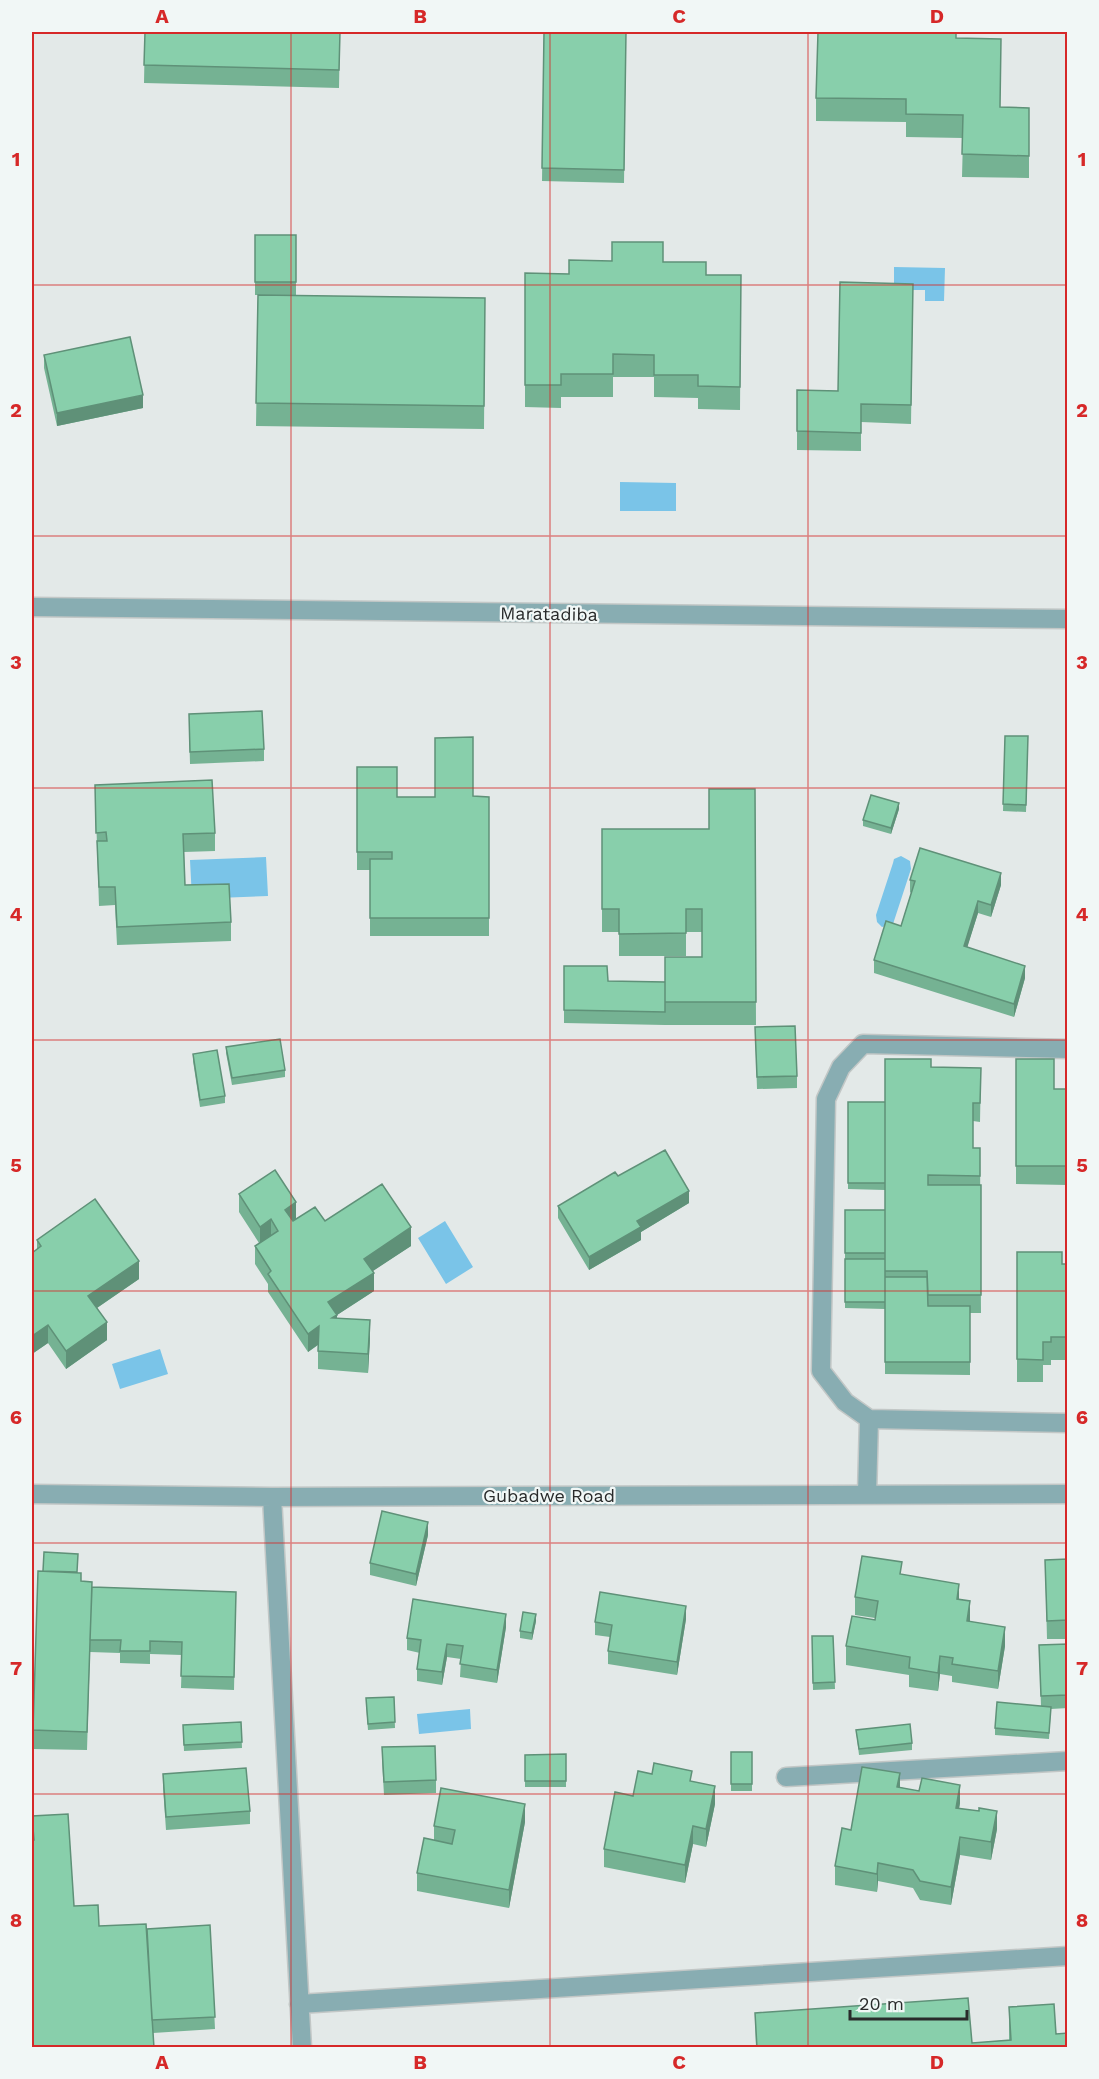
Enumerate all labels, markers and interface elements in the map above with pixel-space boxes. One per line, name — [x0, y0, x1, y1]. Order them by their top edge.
text: A — [155, 4, 169, 28]
text: B — [413, 4, 427, 28]
text: C — [672, 4, 686, 28]
text: D — [930, 4, 944, 28]
text: 1 — [12, 147, 20, 171]
text: 1 — [1078, 147, 1086, 171]
text: 2 — [10, 398, 22, 422]
text: 2 — [1076, 398, 1088, 422]
street label: Maratadiba — [500, 602, 598, 625]
text: 3 — [10, 650, 22, 674]
text: 3 — [1076, 650, 1088, 674]
text: 4 — [10, 902, 23, 926]
text: 4 — [1076, 902, 1089, 926]
text: 5 — [10, 1153, 22, 1177]
text: 5 — [1076, 1153, 1088, 1177]
text: 6 — [10, 1405, 22, 1429]
text: 6 — [1076, 1405, 1088, 1429]
street label: Gubadwe Road — [483, 1485, 615, 1506]
text: 7 — [10, 1656, 22, 1680]
text: 7 — [1076, 1656, 1088, 1680]
text: 8 — [10, 1908, 22, 1932]
text: 8 — [1076, 1908, 1088, 1932]
scale bar — [850, 1983, 967, 2021]
text: 20 m — [859, 1993, 904, 2014]
text: A — [155, 2050, 169, 2074]
text: B — [413, 2050, 427, 2074]
text: C — [672, 2050, 686, 2074]
text: D — [930, 2050, 944, 2074]

